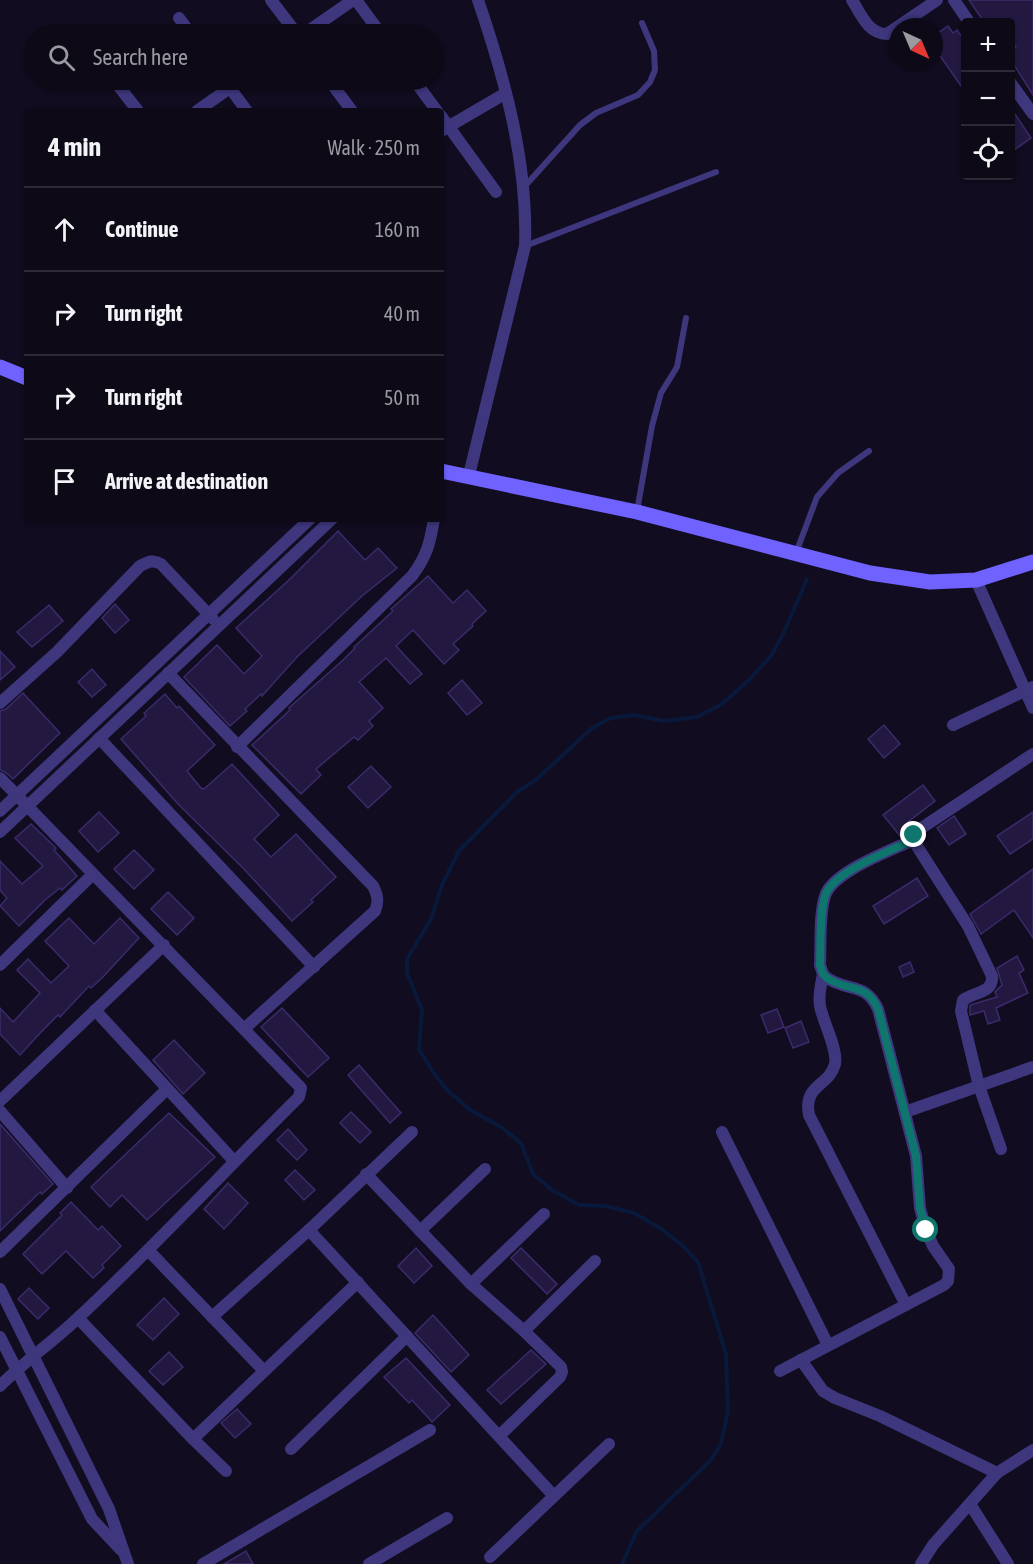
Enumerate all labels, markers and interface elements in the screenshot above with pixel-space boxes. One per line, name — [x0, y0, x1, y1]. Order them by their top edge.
north arrow — [889, 18, 943, 72]
map controls — [961, 18, 1015, 180]
button: + — [961, 18, 1015, 72]
search box — [24, 24, 444, 90]
icon: search — [45, 41, 78, 74]
text: Search here — [93, 44, 188, 70]
button: − — [961, 72, 1015, 126]
button: locate — [961, 126, 1015, 180]
text: 4 min — [48, 132, 101, 162]
text: Walk · 250 m — [328, 136, 420, 159]
icon: ahead — [48, 213, 81, 246]
text: Continue — [105, 216, 179, 242]
text: 160 m — [375, 218, 420, 241]
icon: right — [48, 297, 81, 330]
text: Turn right — [105, 300, 182, 326]
text: 40 m — [384, 302, 420, 325]
icon: right — [48, 381, 81, 414]
text: Turn right — [105, 384, 182, 410]
text: 50 m — [384, 386, 420, 409]
icon: arrive — [48, 465, 81, 498]
text: Arrive at destination — [105, 468, 268, 494]
route end — [900, 821, 926, 847]
route start — [912, 1216, 938, 1242]

